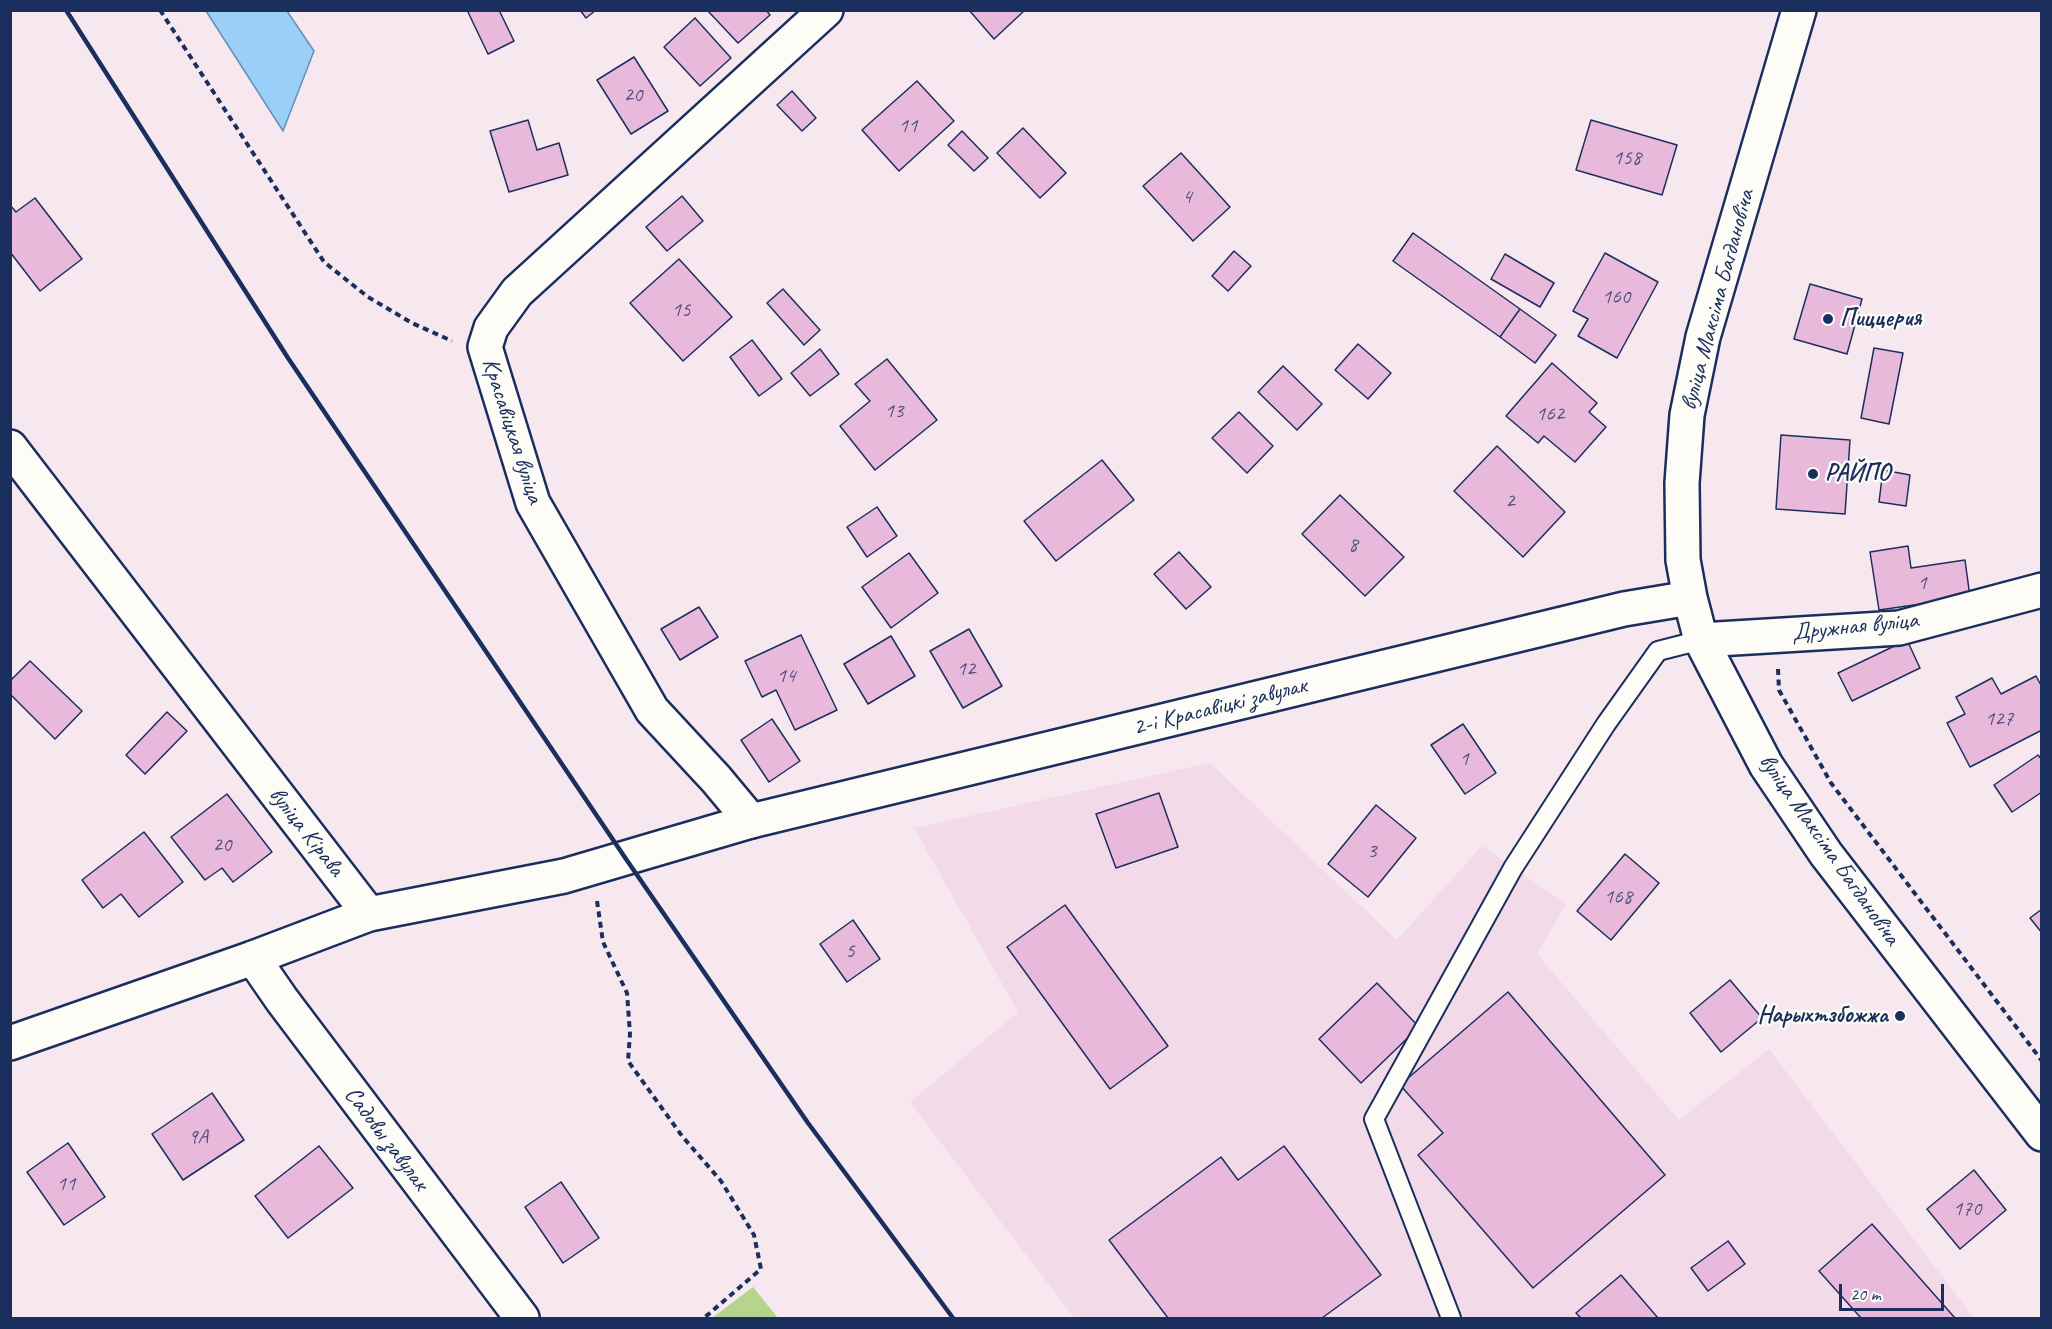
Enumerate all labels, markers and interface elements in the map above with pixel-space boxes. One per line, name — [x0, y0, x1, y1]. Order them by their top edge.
house number: 20 — [624, 82, 642, 108]
house number: 11 — [899, 113, 917, 139]
house number: 158 — [1613, 145, 1641, 171]
house number: 4 — [1182, 184, 1192, 210]
street label: вуліца Максіма Багдановіча — [1675, 187, 1761, 413]
house number: 160 — [1602, 284, 1630, 310]
house number: 15 — [672, 297, 690, 323]
place label: Пиццерия — [1840, 305, 1921, 333]
marker: Пиццерия — [1821, 312, 1835, 326]
street label: Красавіцкая вуліца — [475, 355, 549, 507]
house number: 13 — [885, 398, 903, 424]
house number: 162 — [1536, 401, 1564, 427]
place label: РАЙПО — [1825, 460, 1890, 488]
marker: РАЙПО — [1806, 467, 1820, 481]
house number: 2 — [1505, 488, 1515, 514]
house number: 8 — [1348, 532, 1358, 558]
house number: 1 — [1917, 570, 1927, 596]
street label: Дружная вуліца — [1790, 606, 1920, 648]
house number: 12 — [957, 656, 975, 682]
house number: 14 — [777, 663, 795, 689]
street label: 2-і Красавіцкі завулак — [1130, 671, 1310, 743]
house number: 127 — [1985, 706, 2013, 732]
house number: 1 — [1459, 746, 1469, 772]
street label: вуліца Максіма Багдановіча — [1752, 749, 1906, 951]
street label: вуліца Кірава — [262, 781, 350, 883]
house number: 20 — [213, 832, 231, 858]
house number: 3 — [1367, 838, 1377, 864]
house number: 168 — [1604, 884, 1632, 910]
house number: 5 — [845, 938, 855, 964]
place label: Нарыхтзбожжа — [1758, 1002, 1888, 1030]
marker: Нарыхтзбожжа — [1893, 1009, 1907, 1023]
street label: Садовы завулак — [338, 1081, 434, 1197]
house number: 9А — [188, 1124, 208, 1150]
house number: 11 — [57, 1171, 75, 1197]
house number: 170 — [1953, 1196, 1981, 1222]
scale bar — [1842, 1272, 1947, 1310]
text: 20 m — [1850, 1283, 1881, 1305]

